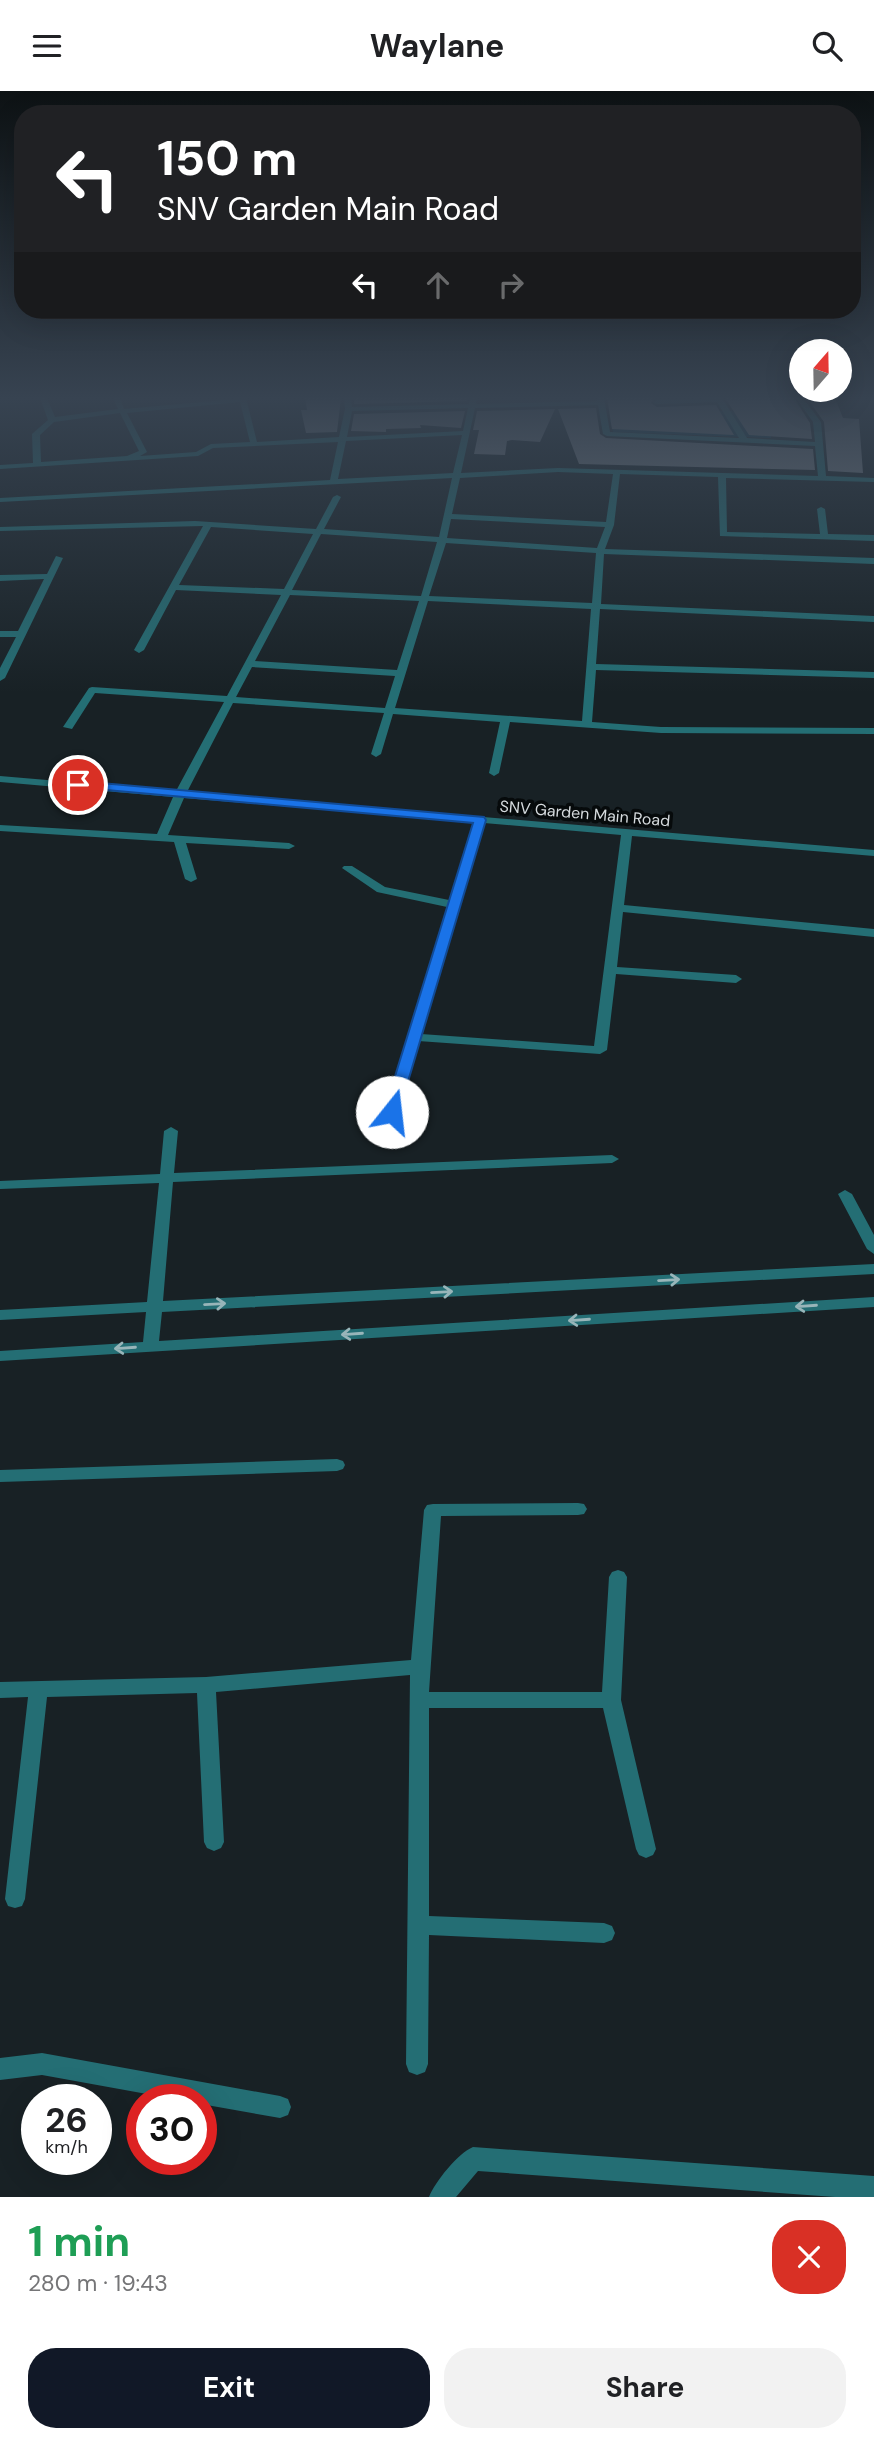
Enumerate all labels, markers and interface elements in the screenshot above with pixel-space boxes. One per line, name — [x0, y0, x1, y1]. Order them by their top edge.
text: Waylane — [370, 25, 504, 67]
icon: menu — [28, 27, 66, 65]
icon: search — [808, 27, 846, 65]
text: 150 m — [157, 126, 297, 190]
icon: left — [42, 133, 133, 224]
text: SNV Garden Main Road — [157, 188, 499, 230]
icon: left — [346, 266, 384, 304]
icon: ahead — [419, 266, 457, 304]
icon: right — [492, 266, 530, 304]
north arrow — [789, 339, 852, 403]
map controls — [789, 339, 852, 402]
pin — [48, 755, 108, 815]
icon: arrive — [59, 766, 97, 804]
street label: SNV Garden Main Road — [499, 796, 671, 831]
position arrow — [355, 1075, 429, 1149]
one-way arrow — [658, 1273, 680, 1286]
one-way arrow — [430, 1285, 453, 1298]
one-way arrow — [203, 1297, 226, 1310]
one-way arrow — [795, 1300, 818, 1313]
one-way arrow — [568, 1314, 591, 1327]
one-way arrow — [341, 1328, 364, 1341]
one-way arrow — [114, 1342, 136, 1355]
speed limit sign: 30 — [126, 2084, 217, 2175]
text: 26 — [45, 2097, 88, 2143]
text: km/h — [45, 2135, 88, 2159]
text: 1 min — [28, 2214, 130, 2269]
button: close — [772, 2220, 846, 2294]
text: 280 m · 19:43 — [28, 2268, 168, 2298]
button: Exit — [28, 2348, 430, 2428]
button: Share — [444, 2348, 846, 2428]

